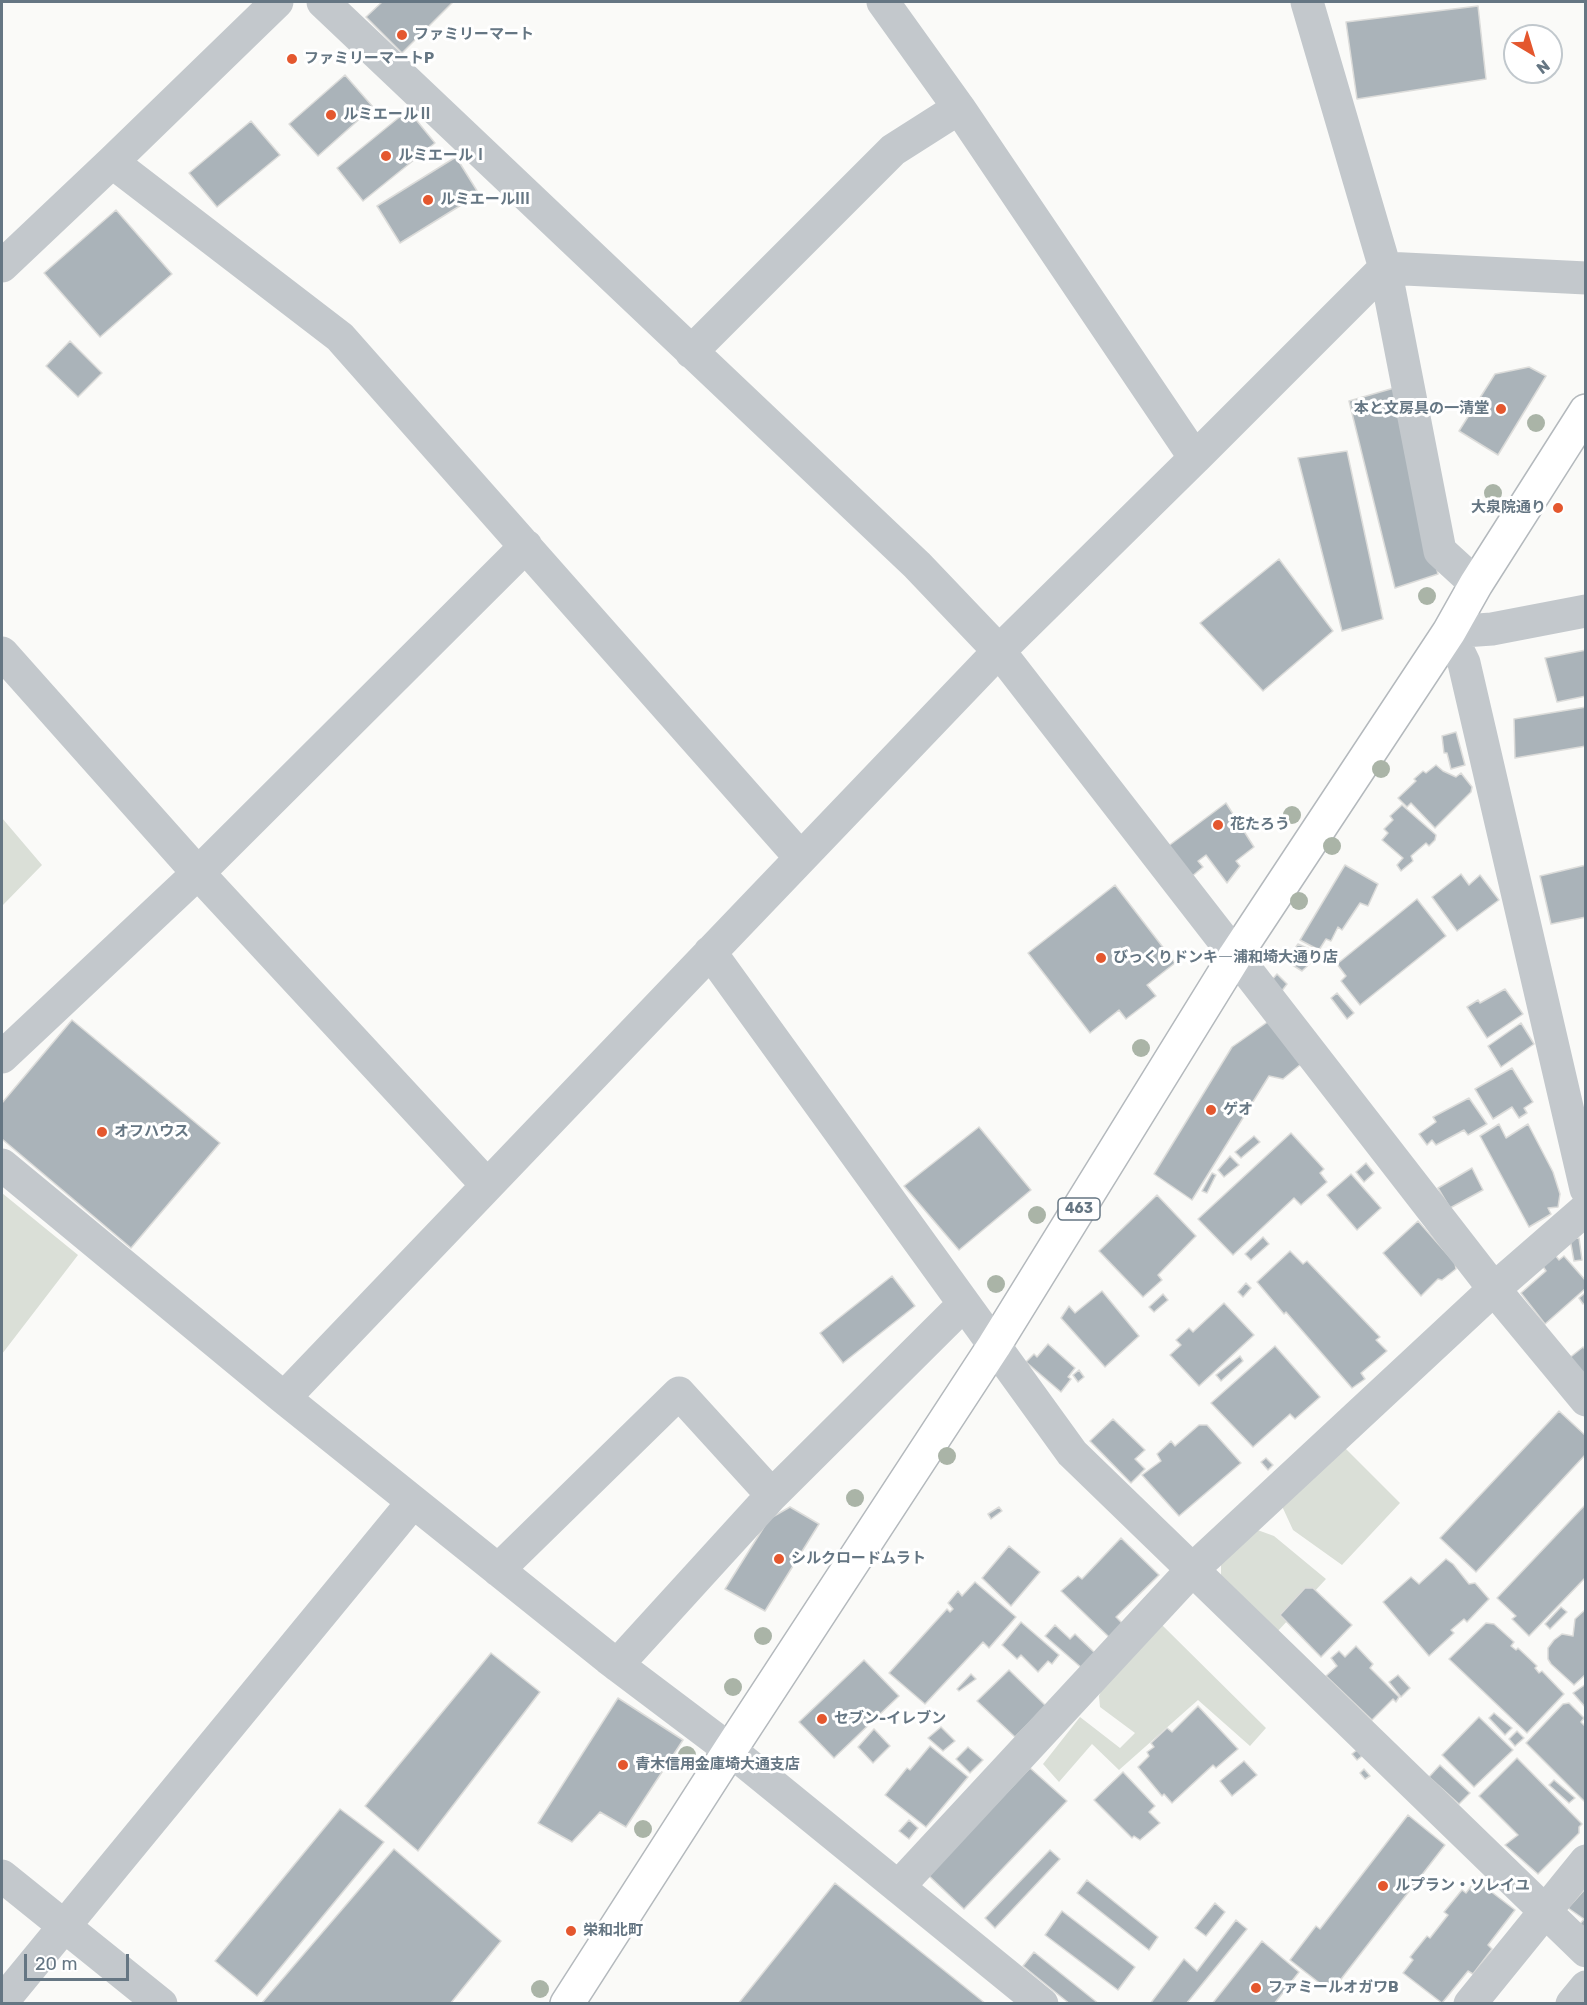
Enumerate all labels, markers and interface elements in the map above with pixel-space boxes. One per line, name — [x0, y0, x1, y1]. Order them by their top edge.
north arrow — [1503, 24, 1563, 84]
place label: ファミリーマート — [414, 26, 534, 44]
marker: ファミリーマート — [395, 28, 409, 42]
place label: ファミリーマートP — [304, 50, 434, 68]
marker: ファミリーマートP — [285, 52, 299, 66]
text: N — [1533, 56, 1554, 78]
place label: ルミエールⅡ — [343, 106, 433, 124]
marker: ルミエールⅡ — [324, 108, 338, 122]
place label: ルミエールⅠ — [398, 147, 488, 165]
marker: ルミエールⅠ — [379, 149, 393, 163]
place label: ルミエールⅢ — [440, 191, 530, 209]
marker: ルミエールⅢ — [421, 193, 435, 207]
place label: 本と文房具の一清堂 — [1354, 400, 1489, 418]
marker: 本と文房具の一清堂 — [1494, 402, 1508, 416]
place label: 大泉院通り — [1471, 499, 1546, 517]
marker: 大泉院通り — [1551, 501, 1565, 515]
place label: 花たろう — [1230, 816, 1290, 834]
marker: 花たろう — [1211, 818, 1225, 832]
place label: びっくりドンキ―浦和埼大通り店 — [1113, 949, 1338, 967]
marker: びっくりドンキ―浦和埼大通り店 — [1094, 951, 1108, 965]
place label: ゲオ — [1223, 1101, 1253, 1119]
marker: ゲオ — [1204, 1103, 1218, 1117]
place label: オフハウス — [114, 1123, 189, 1141]
marker: オフハウス — [95, 1125, 109, 1139]
road number: 463 — [1058, 1198, 1100, 1220]
place label: シルクロードムラト — [791, 1550, 926, 1568]
marker: シルクロードムラト — [772, 1552, 786, 1566]
place label: セブン-イレブン — [834, 1710, 946, 1728]
marker: セブン-イレブン — [815, 1712, 829, 1726]
place label: 青木信用金庫埼大通支店 — [635, 1756, 800, 1774]
marker: 青木信用金庫埼大通支店 — [616, 1758, 630, 1772]
place label: ルプラン・ソレイユ — [1395, 1877, 1530, 1895]
marker: ルプラン・ソレイユ — [1376, 1879, 1390, 1893]
place label: 栄和北町 — [583, 1922, 643, 1940]
marker: 栄和北町 — [564, 1924, 578, 1938]
scale bar — [27, 1942, 132, 1980]
text: 20 m — [35, 1953, 77, 1975]
place label: ファミールオガワB — [1268, 1979, 1399, 1997]
marker: ファミールオガワB — [1249, 1981, 1263, 1995]

